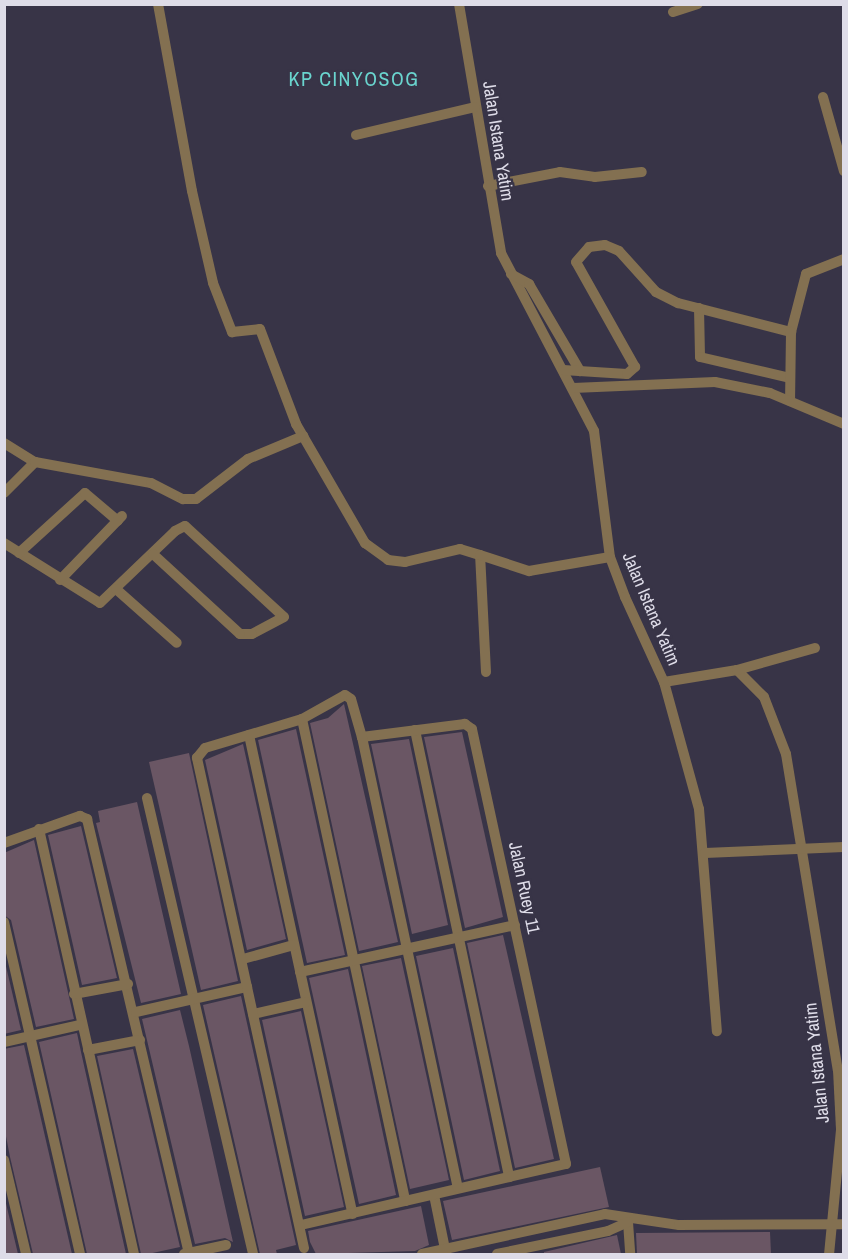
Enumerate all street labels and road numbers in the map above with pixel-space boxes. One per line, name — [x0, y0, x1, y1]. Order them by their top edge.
street label: Jalan Istana Yatim — [478, 79, 518, 203]
street label: Jalan Istana Yatim — [617, 549, 685, 669]
street label: Jalan Ruey 11 — [504, 840, 544, 936]
street label: Jalan Istana Yatim — [800, 1002, 834, 1124]

